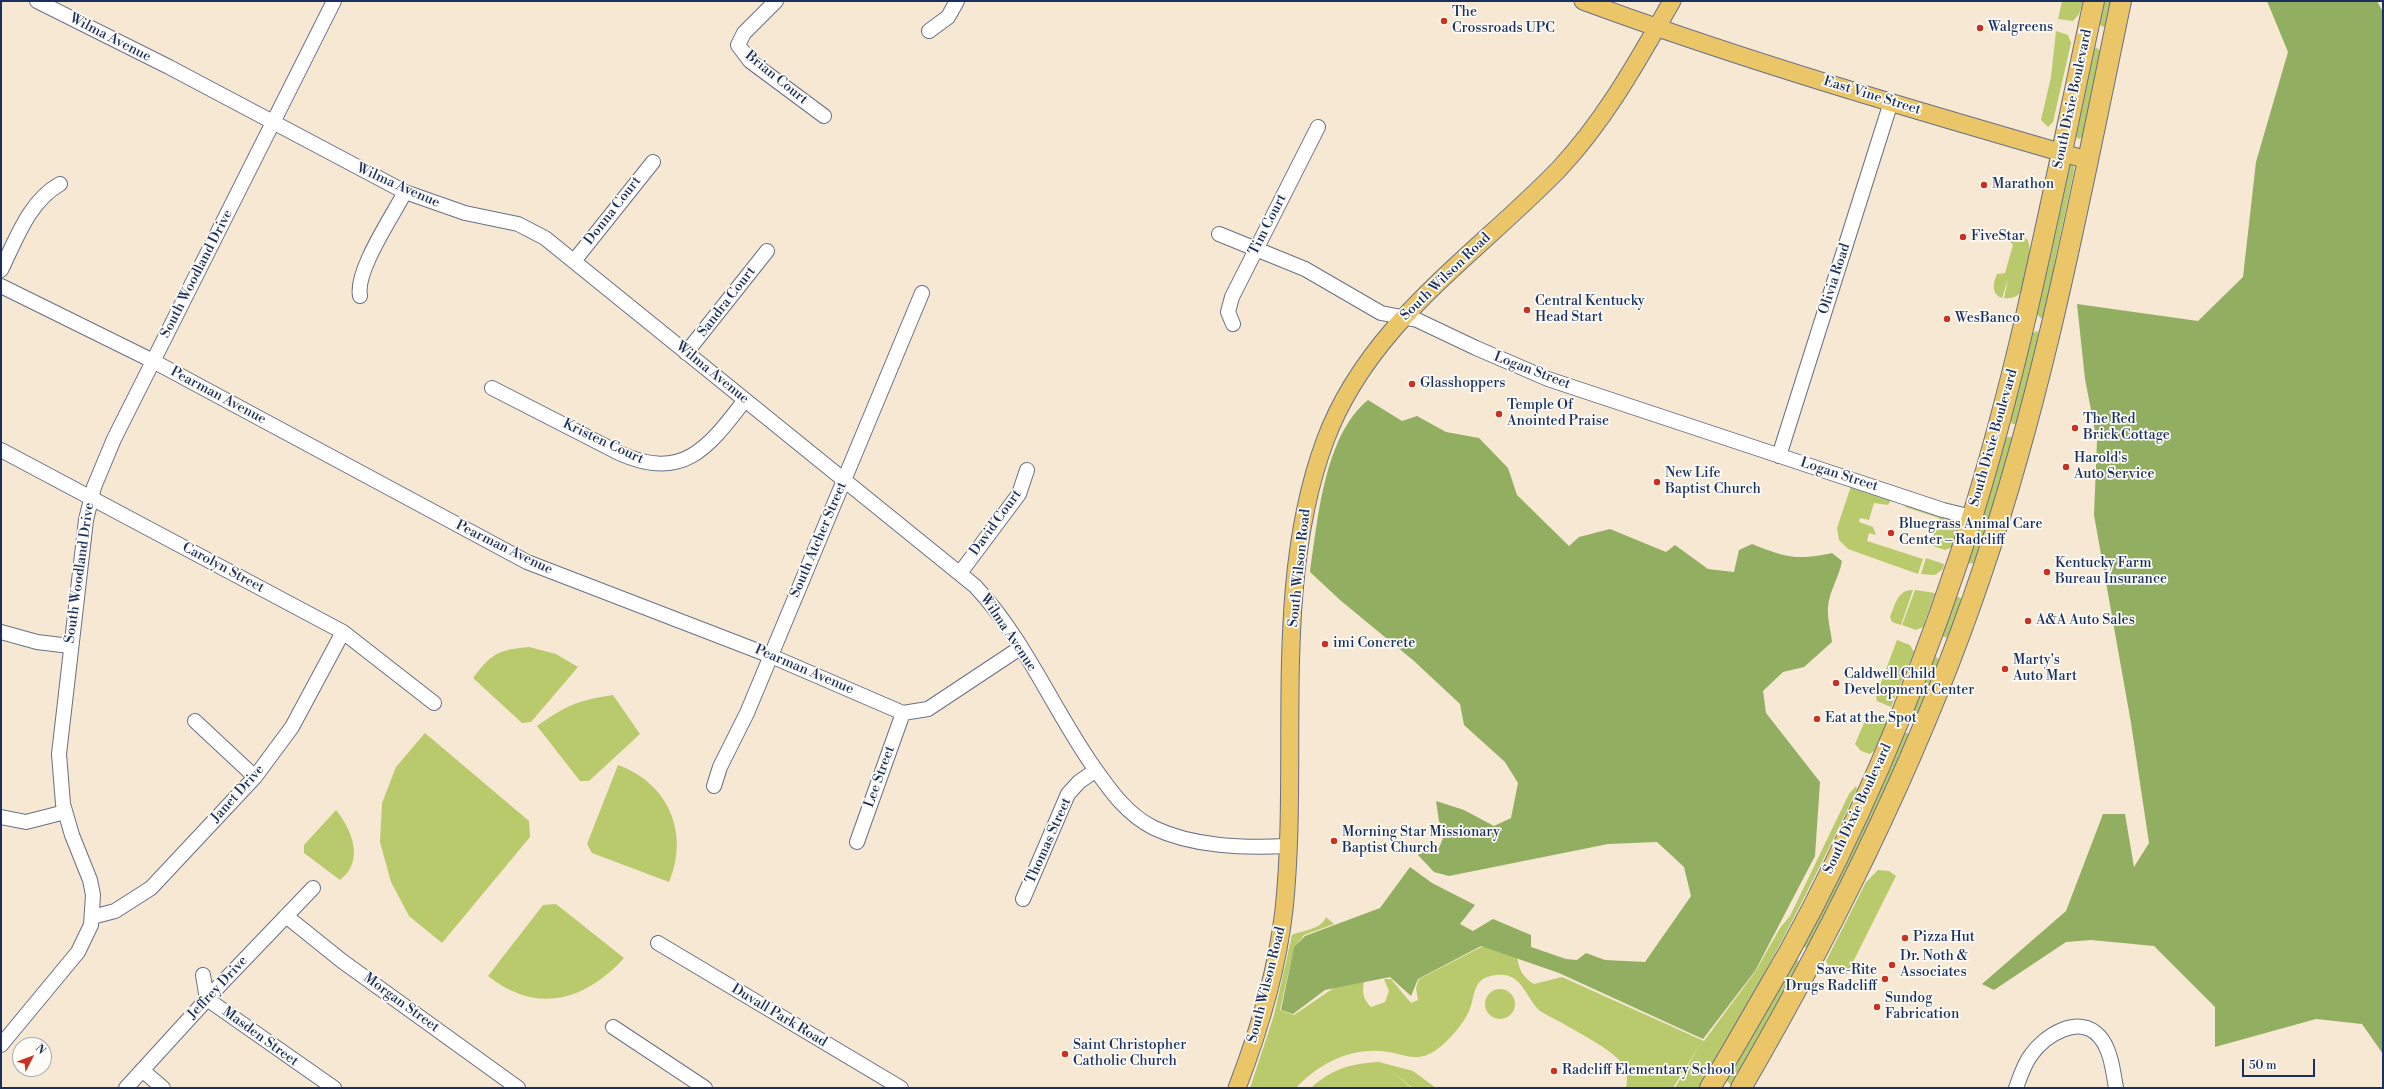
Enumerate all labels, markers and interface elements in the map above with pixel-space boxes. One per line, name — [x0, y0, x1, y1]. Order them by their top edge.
place label: The Crossroads UPC — [1452, 5, 1555, 38]
street label: Wilma Avenue — [66, 10, 154, 66]
marker: The Crossroads UPC — [1439, 16, 1449, 26]
place label: Walgreens — [1988, 20, 2053, 36]
marker: Walgreens — [1975, 23, 1985, 33]
street label: South Dixie Boulevard — [2050, 28, 2096, 170]
street label: Brian Court — [741, 48, 811, 108]
street label: East Vine Street — [1821, 73, 1923, 119]
street label: Wilma Avenue — [354, 160, 442, 212]
street label: Donna Court — [581, 173, 645, 249]
place label: Marathon — [1992, 177, 2054, 193]
marker: Marathon — [1979, 180, 1989, 190]
street label: Tim Court — [1245, 192, 1291, 258]
street label: South Woodland Drive — [157, 207, 237, 341]
place label: FiveStar — [1971, 229, 2025, 245]
street label: South Wilson Road — [1397, 230, 1495, 324]
marker: FiveStar — [1958, 232, 1968, 242]
street label: Olivia Road — [1816, 241, 1854, 317]
street label: Sandra Court — [694, 264, 760, 340]
place label: Central Kentucky Head Start — [1535, 294, 1645, 326]
marker: Central Kentucky Head Start — [1522, 305, 1532, 315]
place label: WesBanco — [1955, 311, 2020, 327]
marker: WesBanco — [1942, 314, 1952, 324]
street label: Wilma Avenue — [672, 338, 752, 408]
street label: Logan Street — [1491, 349, 1573, 393]
street label: Pearman Avenue — [167, 364, 269, 428]
street label: South Dixie Boulevard — [1966, 367, 2022, 509]
place label: Glasshoppers — [1420, 376, 1505, 392]
marker: Glasshoppers — [1407, 379, 1417, 389]
place label: Temple Of Anointed Praise — [1507, 398, 1609, 430]
marker: Temple Of Anointed Praise — [1494, 409, 1504, 419]
place label: The Red Brick Cottage — [2083, 412, 2170, 444]
street label: Kristen Court — [560, 416, 646, 468]
marker: The Red Brick Cottage — [2070, 423, 2080, 433]
place label: Harold's Auto Service — [2074, 451, 2154, 484]
street label: Logan Street — [1798, 455, 1880, 495]
marker: Harold's Auto Service — [2061, 462, 2071, 472]
place label: New Life Baptist Church — [1665, 466, 1761, 498]
marker: New Life Baptist Church — [1652, 477, 1662, 487]
street label: South Atcher Street — [787, 480, 851, 600]
street label: David Court — [967, 487, 1025, 559]
street label: South Woodland Drive — [62, 502, 98, 644]
street label: South Wilson Road — [1285, 508, 1315, 628]
street label: Pearman Avenue — [453, 517, 555, 579]
place label: Bluegrass Animal Care Center – Radcliff — [1899, 517, 2042, 550]
marker: Bluegrass Animal Care Center – Radcliff — [1886, 528, 1896, 538]
street label: Carolyn Street — [179, 539, 267, 597]
place label: Kentucky Farm Bureau Insurance — [2055, 556, 2167, 588]
marker: Kentucky Farm Bureau Insurance — [2042, 567, 2052, 577]
street label: Wilma Avenue — [976, 591, 1040, 675]
place label: A&A Auto Sales — [2036, 613, 2135, 629]
marker: A&A Auto Sales — [2023, 616, 2033, 626]
place label: imi Concrete — [1333, 636, 1415, 652]
marker: imi Concrete — [1320, 639, 1330, 649]
street label: Pearman Avenue — [752, 642, 856, 698]
place label: Marty's Auto Mart — [2013, 653, 2077, 686]
marker: Marty's Auto Mart — [2000, 664, 2010, 674]
place label: Caldwell Child Development Center — [1844, 667, 1974, 700]
marker: Caldwell Child Development Center — [1831, 678, 1841, 688]
place label: Eat at the Spot — [1825, 711, 1917, 727]
marker: Eat at the Spot — [1812, 714, 1822, 724]
street label: South Dixie Boulevard — [1820, 741, 1896, 877]
street label: Lee Street — [861, 744, 899, 810]
street label: Janet Drive — [208, 762, 268, 826]
street label: Thomas Street — [1023, 795, 1075, 887]
place label: Morning Star Missionary Baptist Church — [1342, 825, 1500, 858]
marker: Morning Star Missionary Baptist Church — [1329, 836, 1339, 846]
street label: South Wilson Road — [1244, 925, 1290, 1045]
place label: Pizza Hut — [1913, 930, 1975, 946]
marker: Pizza Hut — [1900, 933, 1910, 943]
place label: Dr. Noth & Associates — [1900, 949, 1968, 982]
street label: Jeffrey Drive — [184, 953, 252, 1023]
marker: Dr. Noth & Associates — [1887, 960, 1897, 970]
place label: Save-Rite Drugs Radcliff — [1786, 963, 1877, 996]
street label: Morgan Street — [360, 970, 442, 1036]
marker: Save-Rite Drugs Radcliff — [1880, 974, 1890, 984]
street label: Duvall Park Road — [728, 981, 830, 1051]
place label: Sundog Fabrication — [1885, 991, 1959, 1024]
marker: Sundog Fabrication — [1872, 1002, 1882, 1012]
street label: Masden Street — [219, 1004, 301, 1070]
north arrow — [12, 1037, 52, 1077]
place label: Saint Christopher Catholic Church — [1073, 1038, 1186, 1070]
text: N — [32, 1042, 48, 1058]
marker: Saint Christopher Catholic Church — [1060, 1049, 1070, 1059]
scale bar — [2244, 1051, 2317, 1077]
text: 50 m — [2249, 1058, 2277, 1073]
place label: Radcliff Elementary School — [1562, 1063, 1735, 1079]
marker: Radcliff Elementary School — [1549, 1066, 1559, 1076]

